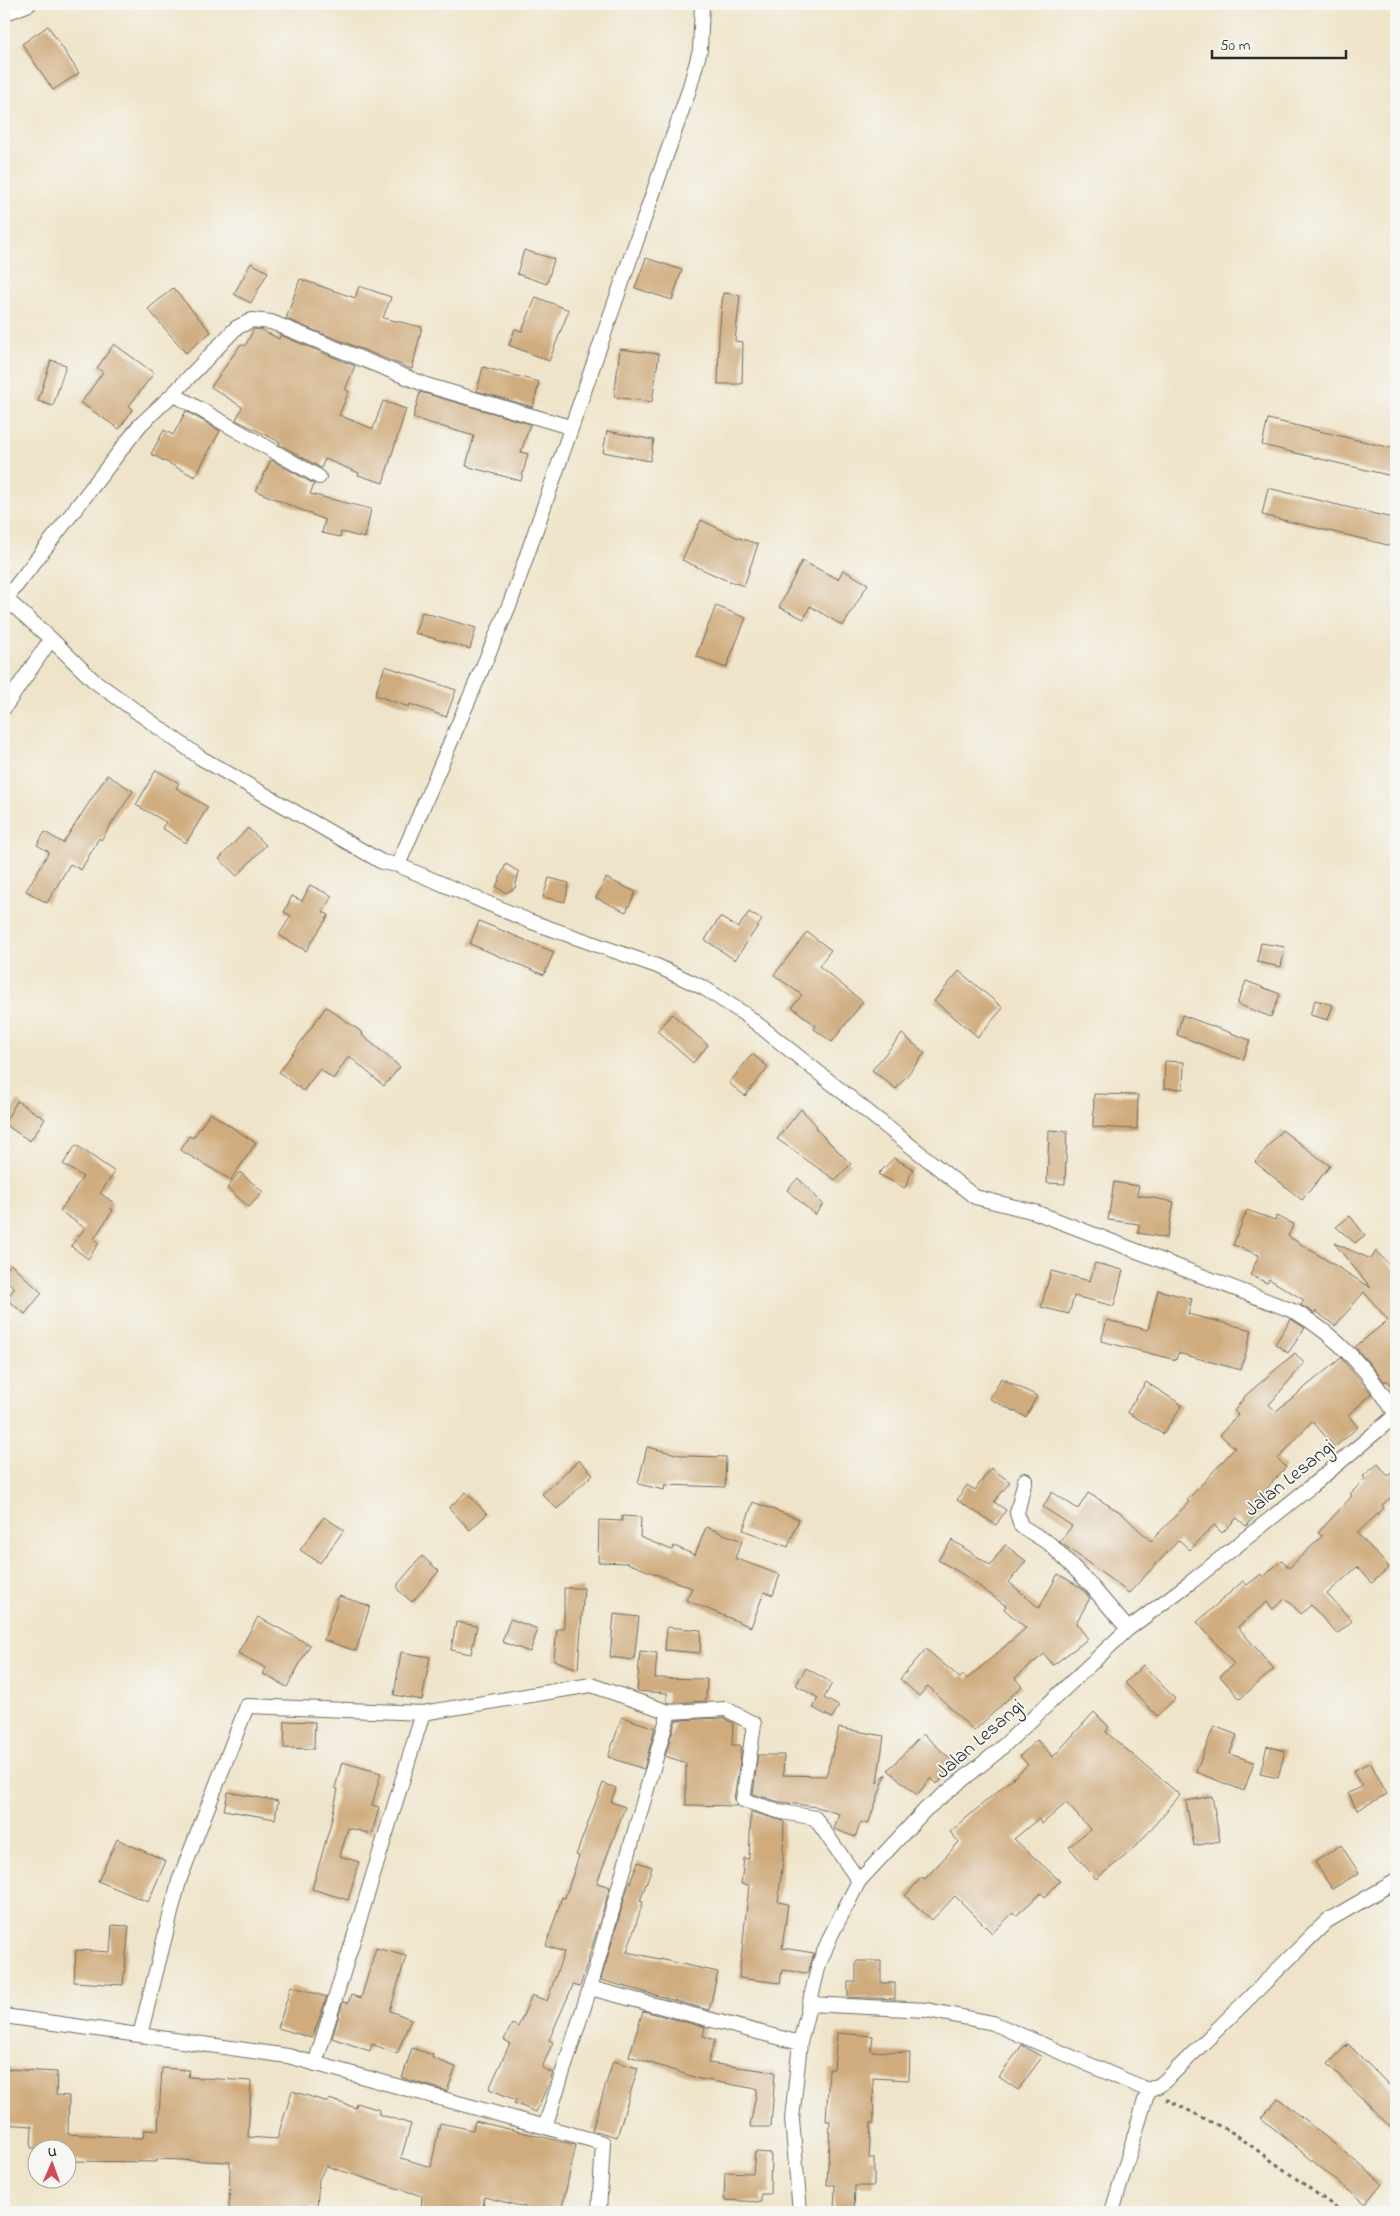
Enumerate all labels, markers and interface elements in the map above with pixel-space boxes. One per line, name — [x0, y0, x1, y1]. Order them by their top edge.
scale bar — [1212, 28, 1346, 60]
text: 50 m — [1220, 35, 1251, 57]
street label: Jalan Lesangi — [1239, 1433, 1343, 1525]
street label: Jalan Lesangi — [930, 1693, 1032, 1787]
north arrow — [28, 2138, 78, 2188]
text: U — [48, 2142, 57, 2163]

